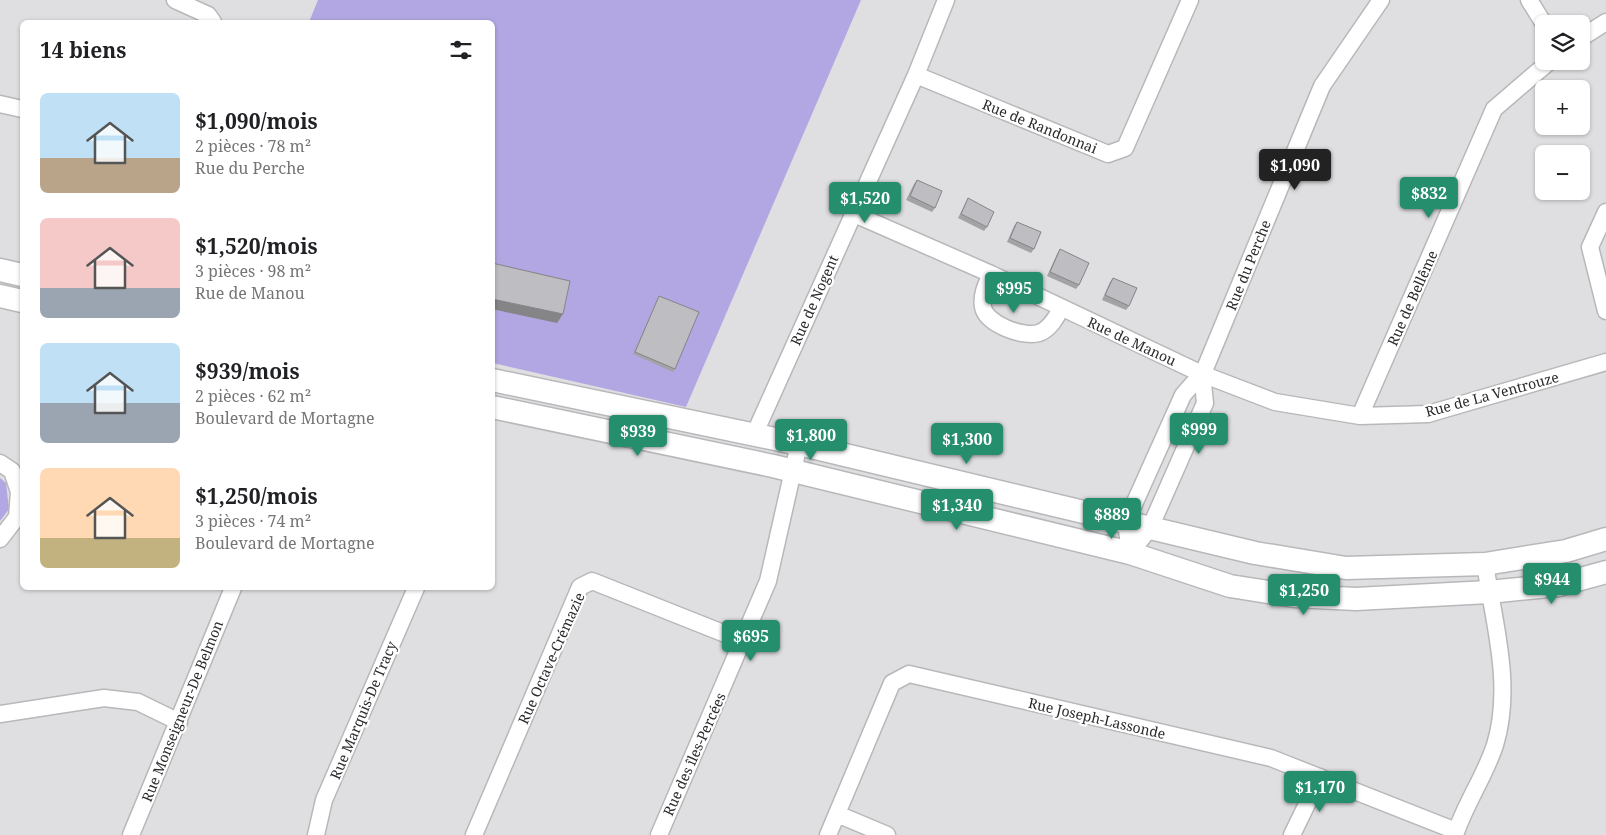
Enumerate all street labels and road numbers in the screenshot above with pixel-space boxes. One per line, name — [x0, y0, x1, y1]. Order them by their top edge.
street label: Rue de Randonnai — [980, 94, 1101, 158]
street label: Rue du Perche — [1221, 217, 1275, 313]
street label: Rue de Bellême — [1382, 247, 1442, 349]
street label: Rue de Nogent — [786, 252, 842, 348]
street label: Rue de Manou — [1085, 312, 1180, 370]
street label: Rue de La Ventrouze — [1423, 367, 1561, 421]
street label: Rue Octave-Crémazie — [513, 589, 589, 727]
street label: Rue Monseigneur-De Belmon — [137, 617, 227, 805]
street label: Rue Marquis-De Tracy — [325, 638, 401, 782]
street label: Rue des îles-Percées — [658, 689, 730, 819]
street label: Rue Joseph-Lassonde — [1026, 693, 1168, 743]

